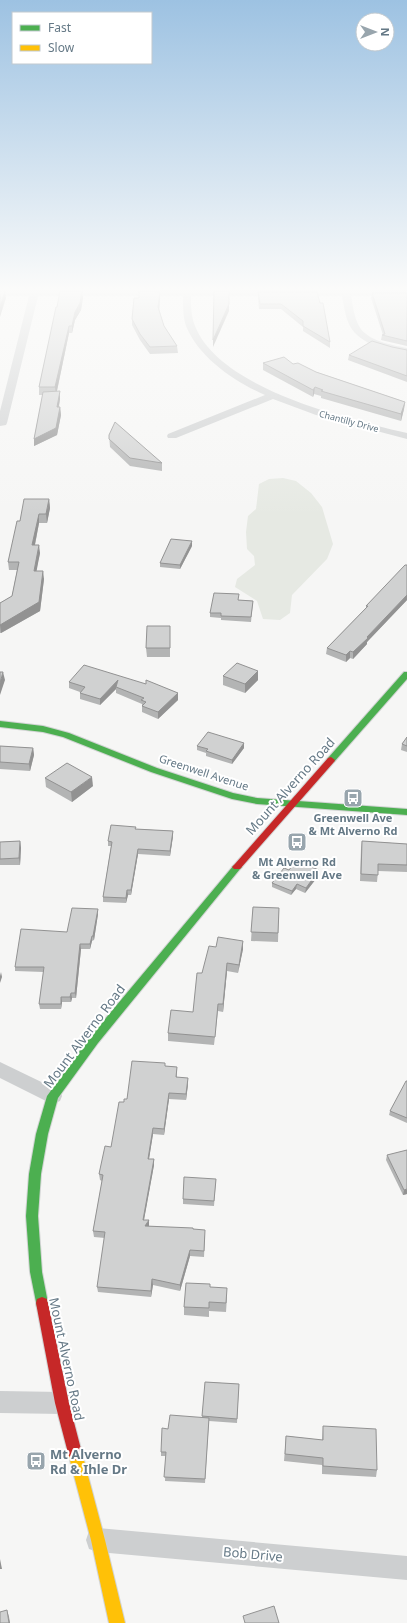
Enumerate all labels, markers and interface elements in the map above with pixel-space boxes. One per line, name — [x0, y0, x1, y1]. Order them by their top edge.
legend — [12, 12, 152, 64]
north arrow — [355, 12, 395, 52]
text: Fast — [48, 19, 72, 36]
text: N — [378, 28, 393, 36]
text: Slow — [48, 39, 75, 56]
street label: Chantilly Drive — [318, 407, 380, 435]
street label: Mount Alverno Road — [241, 733, 339, 839]
street label: Greenwell Avenue — [157, 750, 251, 794]
bus stop icon: Greenwell Ave & Mt Alverno Rd — [342, 787, 364, 809]
place label: Greenwell Ave & Mt Alverno Rd — [309, 810, 397, 838]
bus stop icon: Mt Alverno Rd & Greenwell Ave — [286, 831, 308, 853]
place label: Mt Alverno Rd & Greenwell Ave — [252, 854, 342, 882]
street label: Mount Alverno Road — [39, 981, 129, 1091]
street label: Mount Alverno Road — [45, 1296, 89, 1422]
place label: Mt Alverno Rd & Ihle Dr — [50, 1445, 127, 1478]
bus stop icon: Mt Alverno Rd & Ihle Dr — [25, 1450, 47, 1472]
street label: Bob Drive — [222, 1542, 284, 1566]

